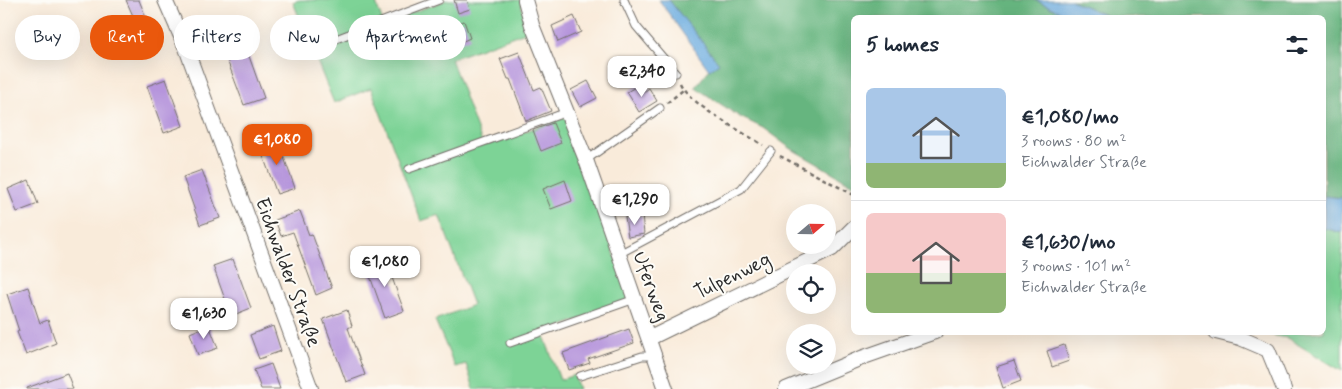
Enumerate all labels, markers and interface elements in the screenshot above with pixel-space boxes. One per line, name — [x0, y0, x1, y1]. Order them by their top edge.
chip: Buy — [15, 15, 80, 60]
chip: Rent — [90, 15, 164, 60]
chip: Filters — [174, 15, 260, 60]
chip: New — [270, 15, 338, 60]
chip: Apartment — [348, 15, 466, 60]
text: 5 homes — [866, 31, 939, 59]
icon: filters — [1283, 31, 1311, 59]
pin: €2,340 — [601, 56, 683, 98]
text: €2,340 — [619, 61, 665, 82]
text: €1,080/mo — [1021, 103, 1119, 131]
icon: home — [906, 108, 966, 168]
pin: €1,080 — [236, 124, 318, 166]
text: €1,080 — [253, 129, 301, 150]
text: 3 rooms · 80 m² — [1021, 131, 1127, 152]
text: Eichwalder Straße — [1021, 152, 1147, 173]
pin: €1,290 — [594, 184, 676, 226]
text: €1,290 — [612, 189, 658, 210]
street label: Eichwalder Straße — [248, 194, 327, 351]
north arrow — [786, 204, 836, 254]
map controls — [786, 204, 836, 374]
text: €1,630/mo — [1021, 228, 1115, 256]
icon: home — [906, 233, 966, 293]
pin: €1,080 — [344, 246, 426, 288]
street label: Tulpenweg — [690, 246, 776, 307]
street label: Uferweg — [625, 248, 676, 325]
text: €1,080 — [361, 251, 409, 272]
text: 3 rooms · 101 m² — [1021, 256, 1131, 277]
button: locate — [786, 264, 836, 314]
text: Eichwalder Straße — [1021, 277, 1147, 298]
pin: €1,630 — [163, 298, 245, 340]
text: €1,630 — [181, 303, 227, 324]
button: layers — [786, 324, 836, 374]

